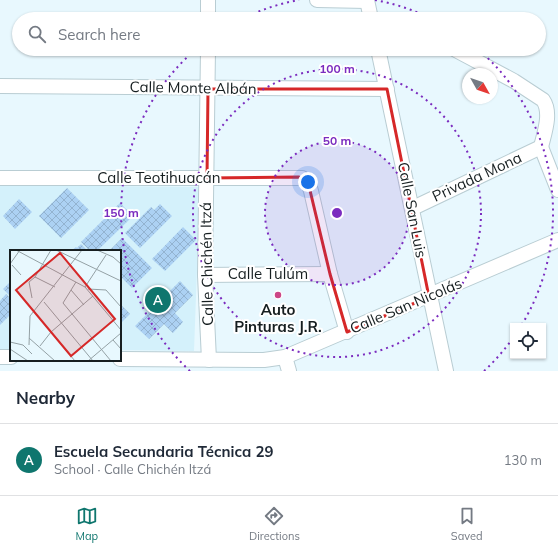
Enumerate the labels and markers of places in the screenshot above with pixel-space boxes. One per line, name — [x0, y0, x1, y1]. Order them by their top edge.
centre of rings — [330, 206, 344, 220]
pin: A — [145, 285, 171, 315]
marker: Auto Pinturas J.R. — [273, 290, 283, 300]
place label: Auto Pinturas J.R. — [234, 300, 322, 336]

